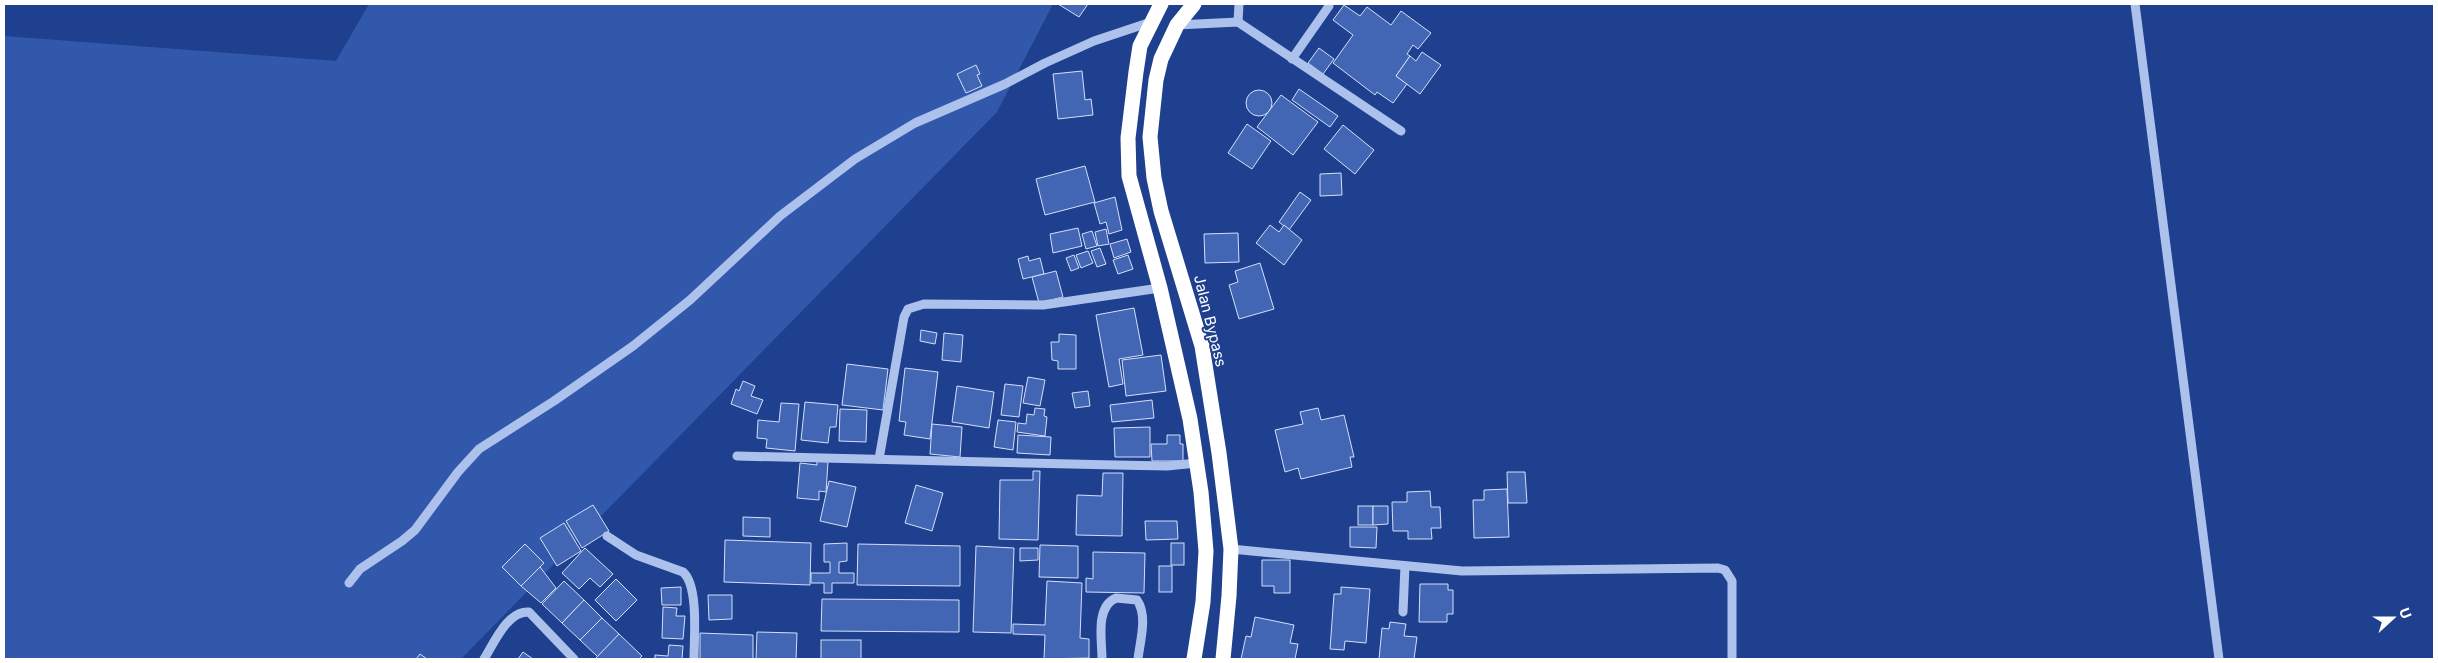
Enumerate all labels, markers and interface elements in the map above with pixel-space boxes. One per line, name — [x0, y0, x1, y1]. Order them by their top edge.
street label: Jalan Bypass — [1190, 273, 1231, 369]
north arrow — [2368, 593, 2418, 643]
text: U — [2396, 605, 2415, 621]

